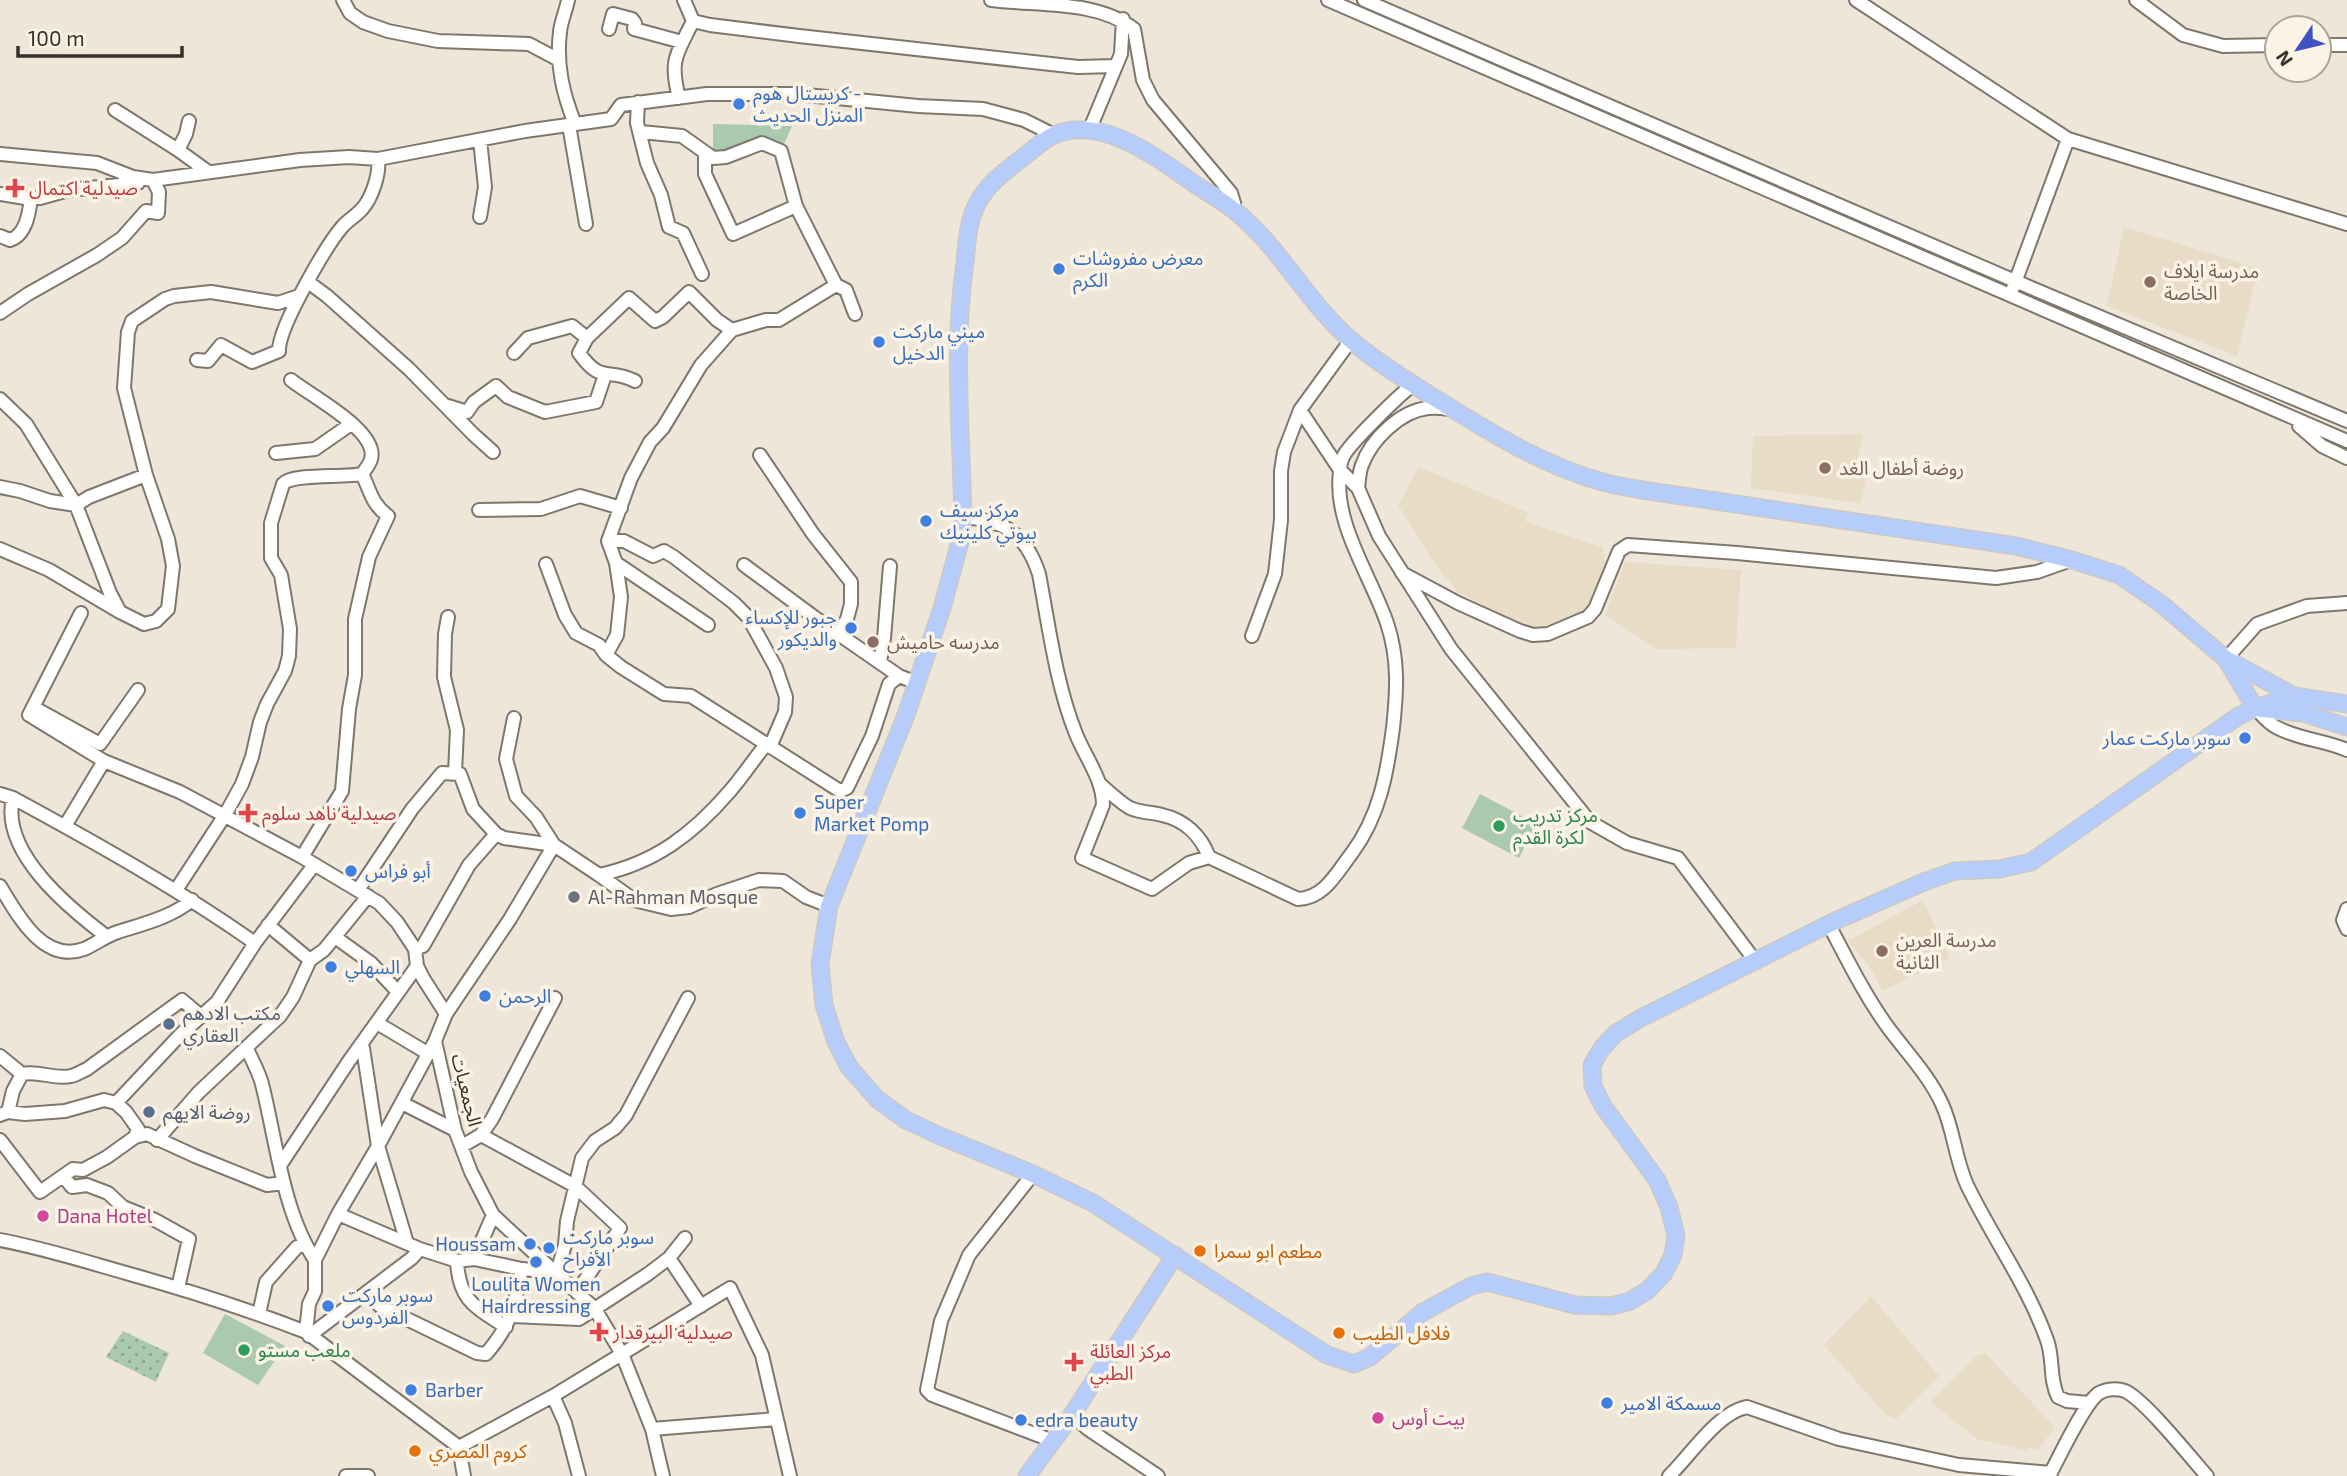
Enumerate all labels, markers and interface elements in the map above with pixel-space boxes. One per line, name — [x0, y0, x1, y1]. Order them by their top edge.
scale bar — [18, 14, 182, 58]
north arrow — [2263, 14, 2333, 84]
text: 100 m — [28, 25, 85, 50]
text: N — [2270, 47, 2297, 71]
place label: كريستال هوم - المنزل الحديث — [753, 81, 863, 127]
marker: كريستال هوم - المنزل الحديث — [731, 96, 747, 112]
place label: صيدلية اكتمال — [29, 176, 138, 199]
marker: صيدلية اكتمال — [7, 180, 23, 196]
place label: معرض مفروشات الكرم — [1073, 246, 1204, 295]
place label: مدرسة ايلاف الخاصة — [2164, 259, 2259, 304]
marker: معرض مفروشات الكرم — [1051, 261, 1067, 277]
marker: مدرسة ايلاف الخاصة — [2142, 274, 2158, 290]
place label: ميني ماركت الدخيل — [893, 319, 985, 365]
marker: ميني ماركت الدخيل — [871, 334, 887, 350]
place label: روضة أطفال الغد — [1839, 456, 1964, 480]
marker: روضة أطفال الغد — [1817, 460, 1833, 476]
place label: مركز سيف بيوتي كلينيك — [940, 498, 1037, 547]
marker: مركز سيف بيوتي كلينيك — [918, 513, 934, 529]
place label: جبور للإكساء والديكور — [745, 605, 837, 651]
marker: جبور للإكساء والديكور — [843, 620, 859, 636]
place label: مدرسه حاميش — [887, 630, 1000, 654]
marker: مدرسه حاميش — [865, 634, 881, 650]
place label: سوبر ماركت عمار — [2102, 726, 2231, 750]
marker: سوبر ماركت عمار — [2237, 730, 2253, 746]
place label: Super Market Pomp — [814, 790, 929, 835]
place label: صيدلية ناهد سلوم — [262, 801, 397, 828]
place label: مركز تدريب لكرة القدم — [1513, 803, 1598, 852]
marker: صيدلية ناهد سلوم — [240, 805, 256, 821]
marker: Super Market Pomp — [792, 805, 808, 821]
marker: مركز تدريب لكرة القدم — [1491, 818, 1507, 834]
place label: أبو فراس — [365, 859, 431, 883]
marker: أبو فراس — [343, 863, 359, 879]
place label: Al-Rahman Mosque — [588, 885, 758, 908]
marker: Al-Rahman Mosque — [566, 889, 582, 905]
place label: مدرسة العرين الثانية — [1896, 928, 1997, 973]
marker: مدرسة العرين الثانية — [1874, 943, 1890, 959]
place label: السهلي — [345, 955, 400, 982]
marker: السهلي — [323, 959, 339, 975]
place label: الرحمن — [499, 984, 551, 1008]
marker: الرحمن — [477, 988, 493, 1004]
place label: مكتب الادهم العقاري — [183, 1001, 281, 1050]
marker: مكتب الادهم العقاري — [161, 1016, 177, 1032]
street label: الجمعيات — [447, 1051, 488, 1129]
place label: روضة الايهم — [163, 1100, 251, 1127]
marker: روضة الايهم — [141, 1104, 157, 1120]
place label: Dana Hotel — [57, 1204, 153, 1227]
marker: Dana Hotel — [35, 1208, 51, 1224]
place label: سوبر ماركت الأفراح — [563, 1225, 654, 1273]
place label: Houssam — [435, 1232, 516, 1255]
marker: Houssam — [522, 1236, 538, 1252]
place label: مطعم ابو سمرا — [1214, 1239, 1323, 1266]
marker: سوبر ماركت الأفراح — [541, 1240, 557, 1256]
marker: مطعم ابو سمرا — [1192, 1243, 1208, 1259]
marker: Loulita Women Hairdressing — [528, 1254, 544, 1270]
place label: Loulita Women Hairdressing — [471, 1272, 601, 1317]
place label: سوبر ماركت الفردوس — [342, 1283, 433, 1329]
marker: سوبر ماركت الفردوس — [320, 1298, 336, 1314]
place label: صيدلية البيرقدار — [612, 1320, 733, 1344]
place label: فلافل الطيب — [1353, 1321, 1450, 1345]
marker: صيدلية البيرقدار — [591, 1324, 607, 1340]
marker: فلافل الطيب — [1331, 1325, 1347, 1341]
place label: ملعب مستو — [258, 1338, 351, 1362]
place label: مركز العائلة الطبي — [1090, 1339, 1171, 1388]
marker: ملعب مستو — [236, 1342, 252, 1358]
marker: مركز العائلة الطبي — [1064, 1352, 1084, 1372]
place label: Barber — [425, 1378, 484, 1401]
marker: Barber — [403, 1382, 419, 1398]
place label: مسمكة الامير — [1620, 1391, 1721, 1415]
marker: مسمكة الامير — [1599, 1395, 1615, 1411]
place label: بيت أوس — [1392, 1406, 1465, 1430]
place label: edra beauty — [1035, 1408, 1138, 1431]
marker: بيت أوس — [1370, 1410, 1386, 1426]
marker: edra beauty — [1013, 1412, 1029, 1428]
place label: كروم المصري — [429, 1439, 528, 1466]
marker: كروم المصري — [407, 1443, 423, 1459]

